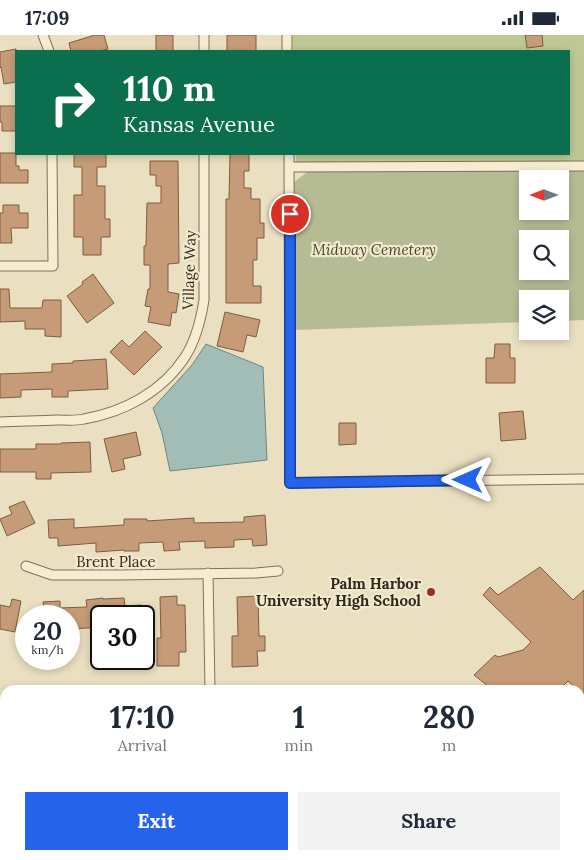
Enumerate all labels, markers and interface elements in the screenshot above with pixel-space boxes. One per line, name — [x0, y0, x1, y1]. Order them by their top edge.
text: 17:09 — [25, 6, 69, 30]
text: 110 m — [123, 66, 215, 111]
icon: right — [40, 70, 105, 135]
text: Kansas Avenue — [123, 110, 275, 138]
north arrow — [519, 170, 569, 220]
map controls — [519, 170, 569, 340]
pin — [269, 193, 311, 235]
icon: arrive — [276, 200, 304, 228]
street label: Village Way — [178, 230, 200, 311]
button: search — [519, 230, 569, 280]
park label: Midway Cemetery — [312, 240, 436, 259]
button: layers — [519, 290, 569, 340]
position arrow — [441, 453, 493, 505]
street label: Brent Place — [76, 552, 156, 571]
place label: Palm Harbor University High School — [256, 574, 422, 610]
marker: Palm Harbor University High School — [425, 586, 437, 598]
speed limit sign: 30 — [90, 605, 155, 670]
text: 20 — [33, 615, 62, 647]
text: km/h — [31, 642, 64, 657]
text: 17:10 — [110, 698, 175, 736]
text: 1 — [293, 698, 305, 736]
text: 280 — [423, 698, 475, 736]
text: Arrival — [118, 735, 167, 755]
text: min — [285, 735, 313, 755]
text: m — [442, 735, 456, 755]
button: Exit — [25, 792, 288, 850]
button: Share — [298, 792, 560, 850]

